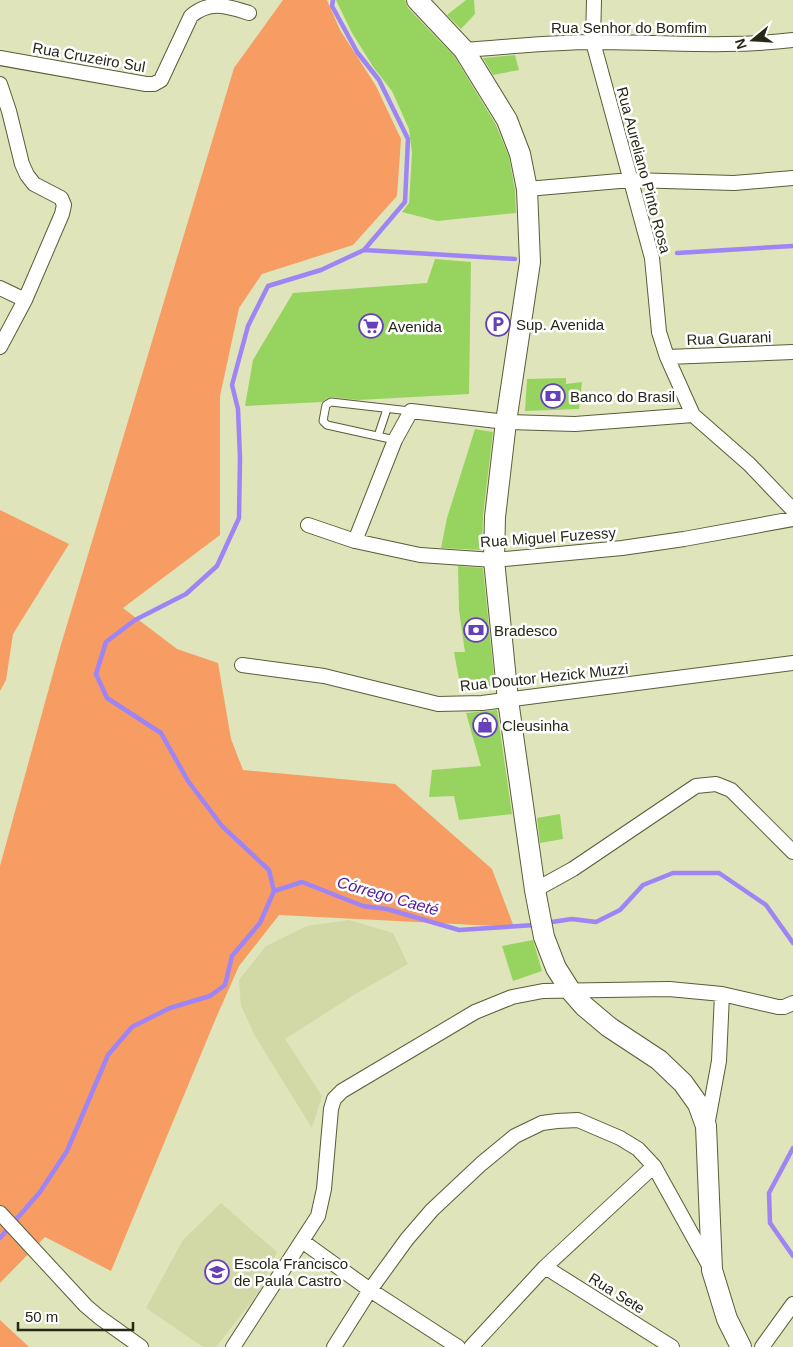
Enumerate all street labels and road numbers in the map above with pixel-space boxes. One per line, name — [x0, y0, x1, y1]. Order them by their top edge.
street label: Rua Senhor do Bomfim — [551, 19, 707, 36]
street label: Rua Cruzeiro Sul — [31, 39, 147, 75]
street label: Rua Aureliano Pinto Rosa — [614, 85, 675, 256]
street label: Rua Guarani — [686, 328, 772, 348]
street label: Rua Miguel Fuzessy — [480, 524, 617, 550]
street label: Rua Doutor Hezick Muzzi — [459, 660, 629, 694]
street label: Rua Sete — [586, 1269, 648, 1317]

